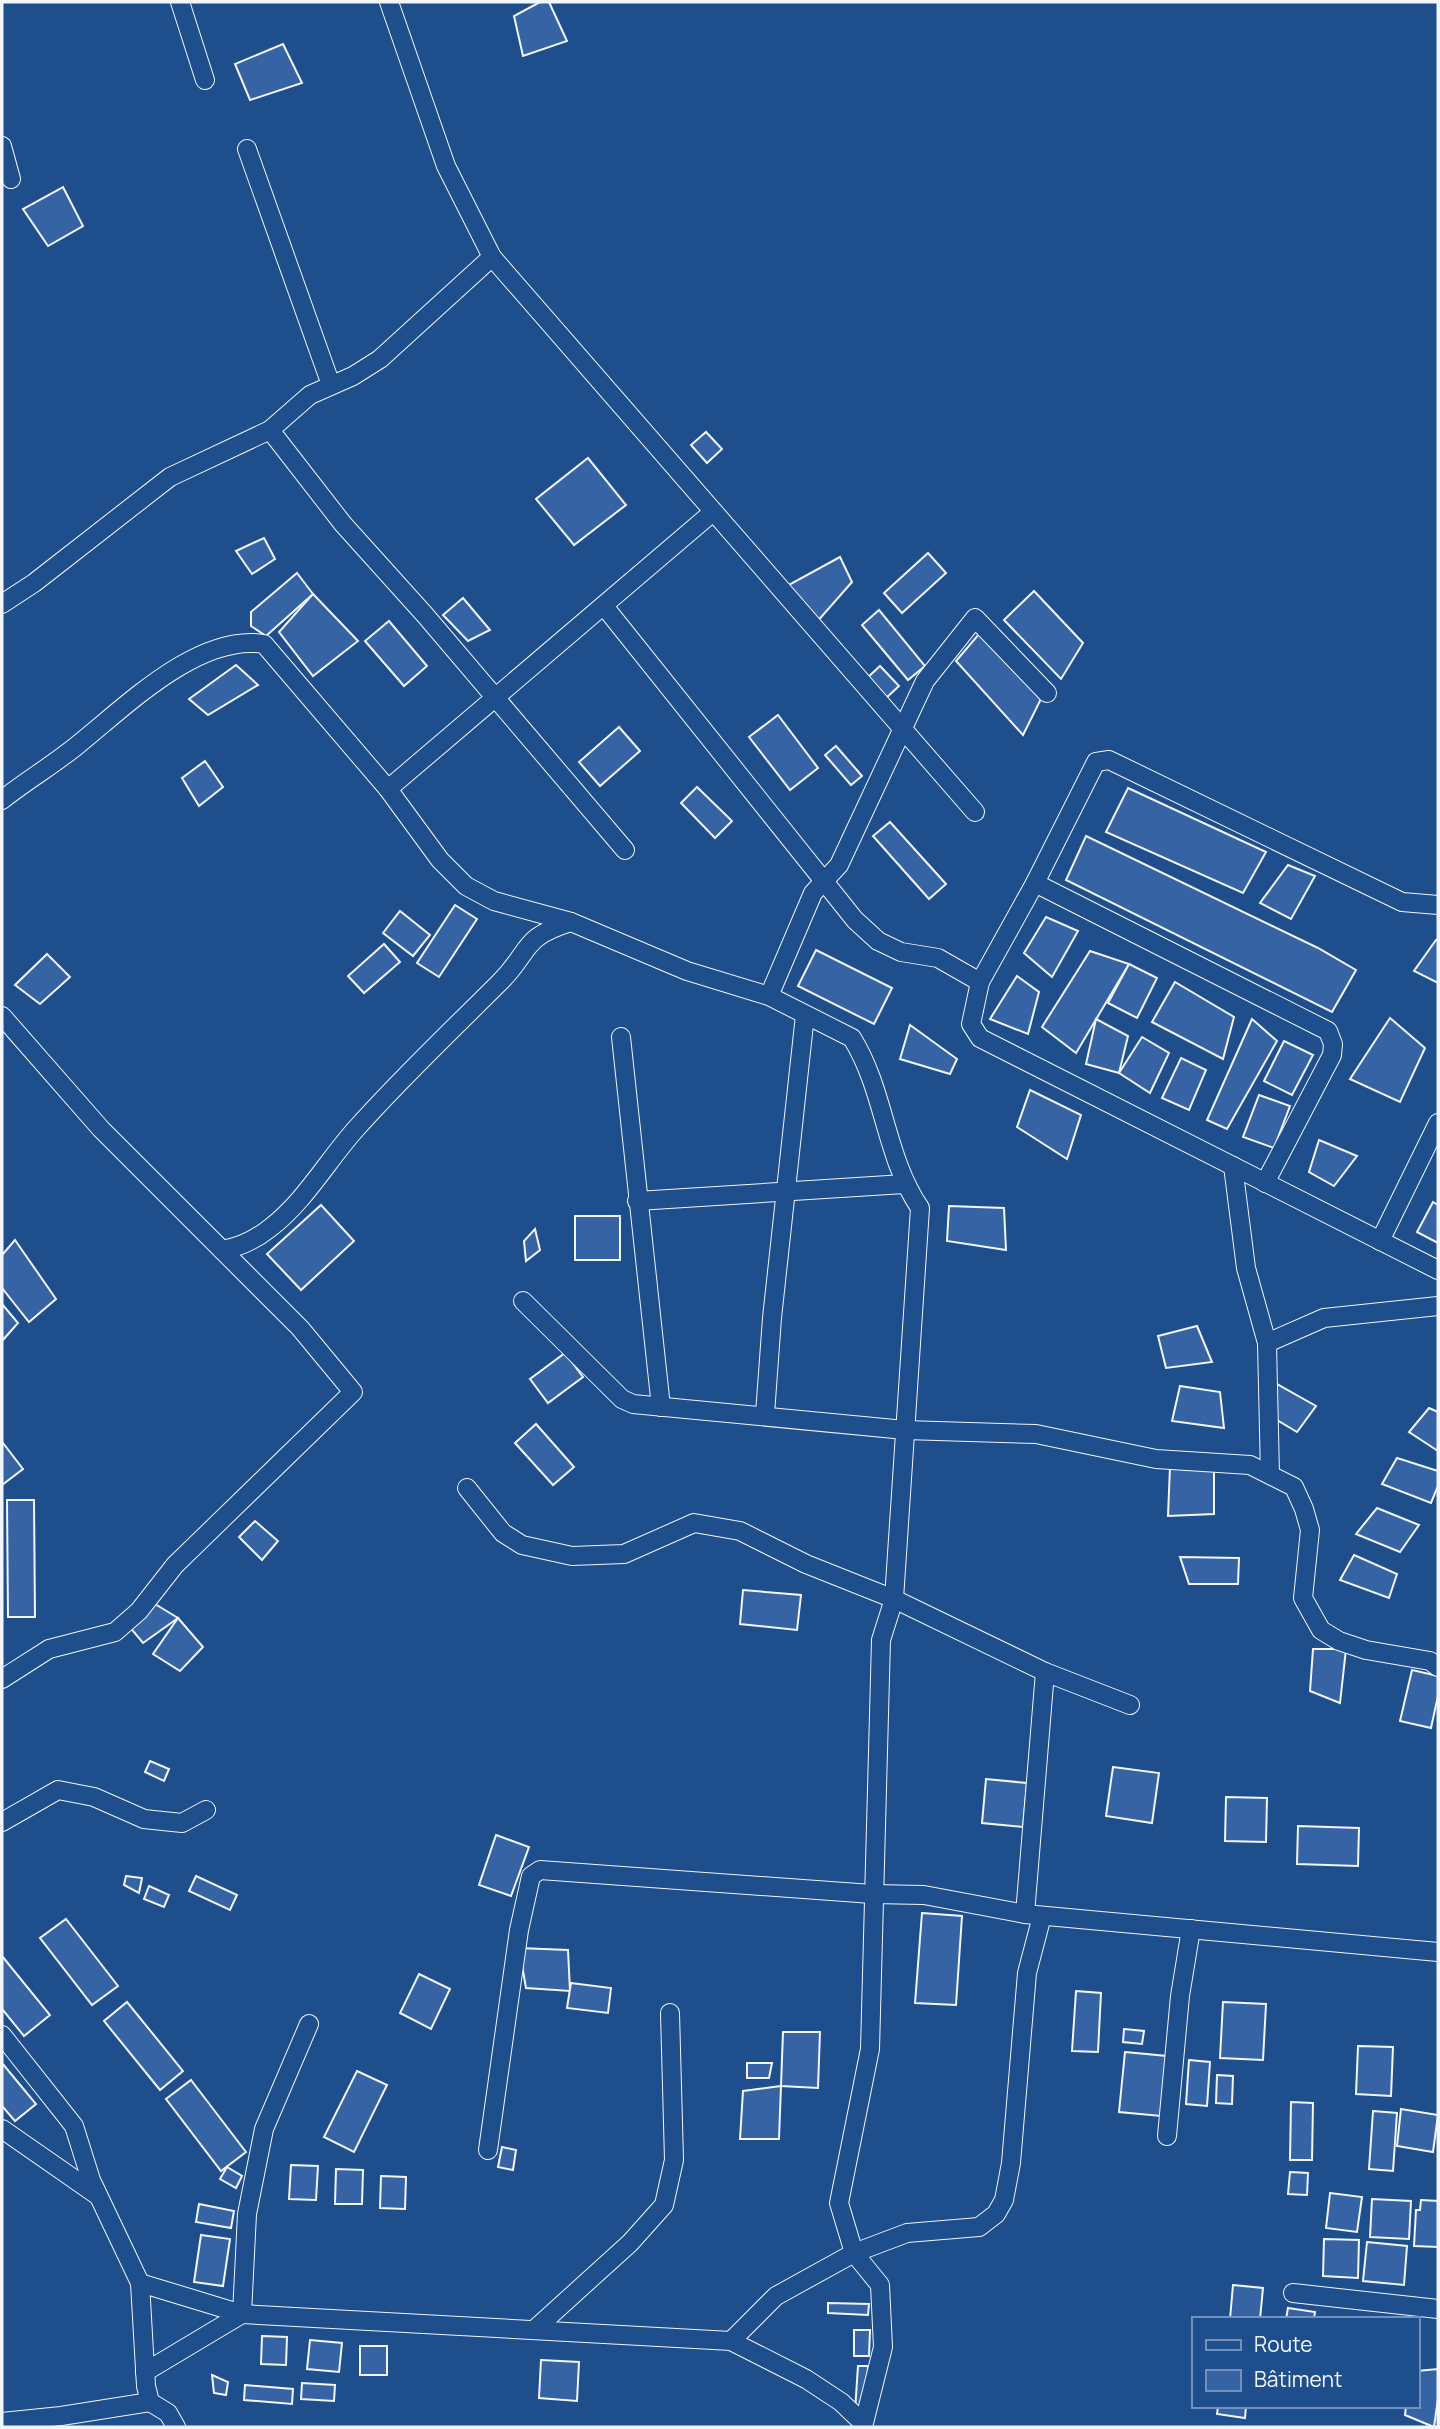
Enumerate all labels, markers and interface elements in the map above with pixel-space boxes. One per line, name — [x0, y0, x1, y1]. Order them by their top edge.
legend — [1192, 2317, 1419, 2408]
text: Route — [1254, 2330, 1312, 2358]
text: Bâtiment — [1254, 2365, 1342, 2393]

